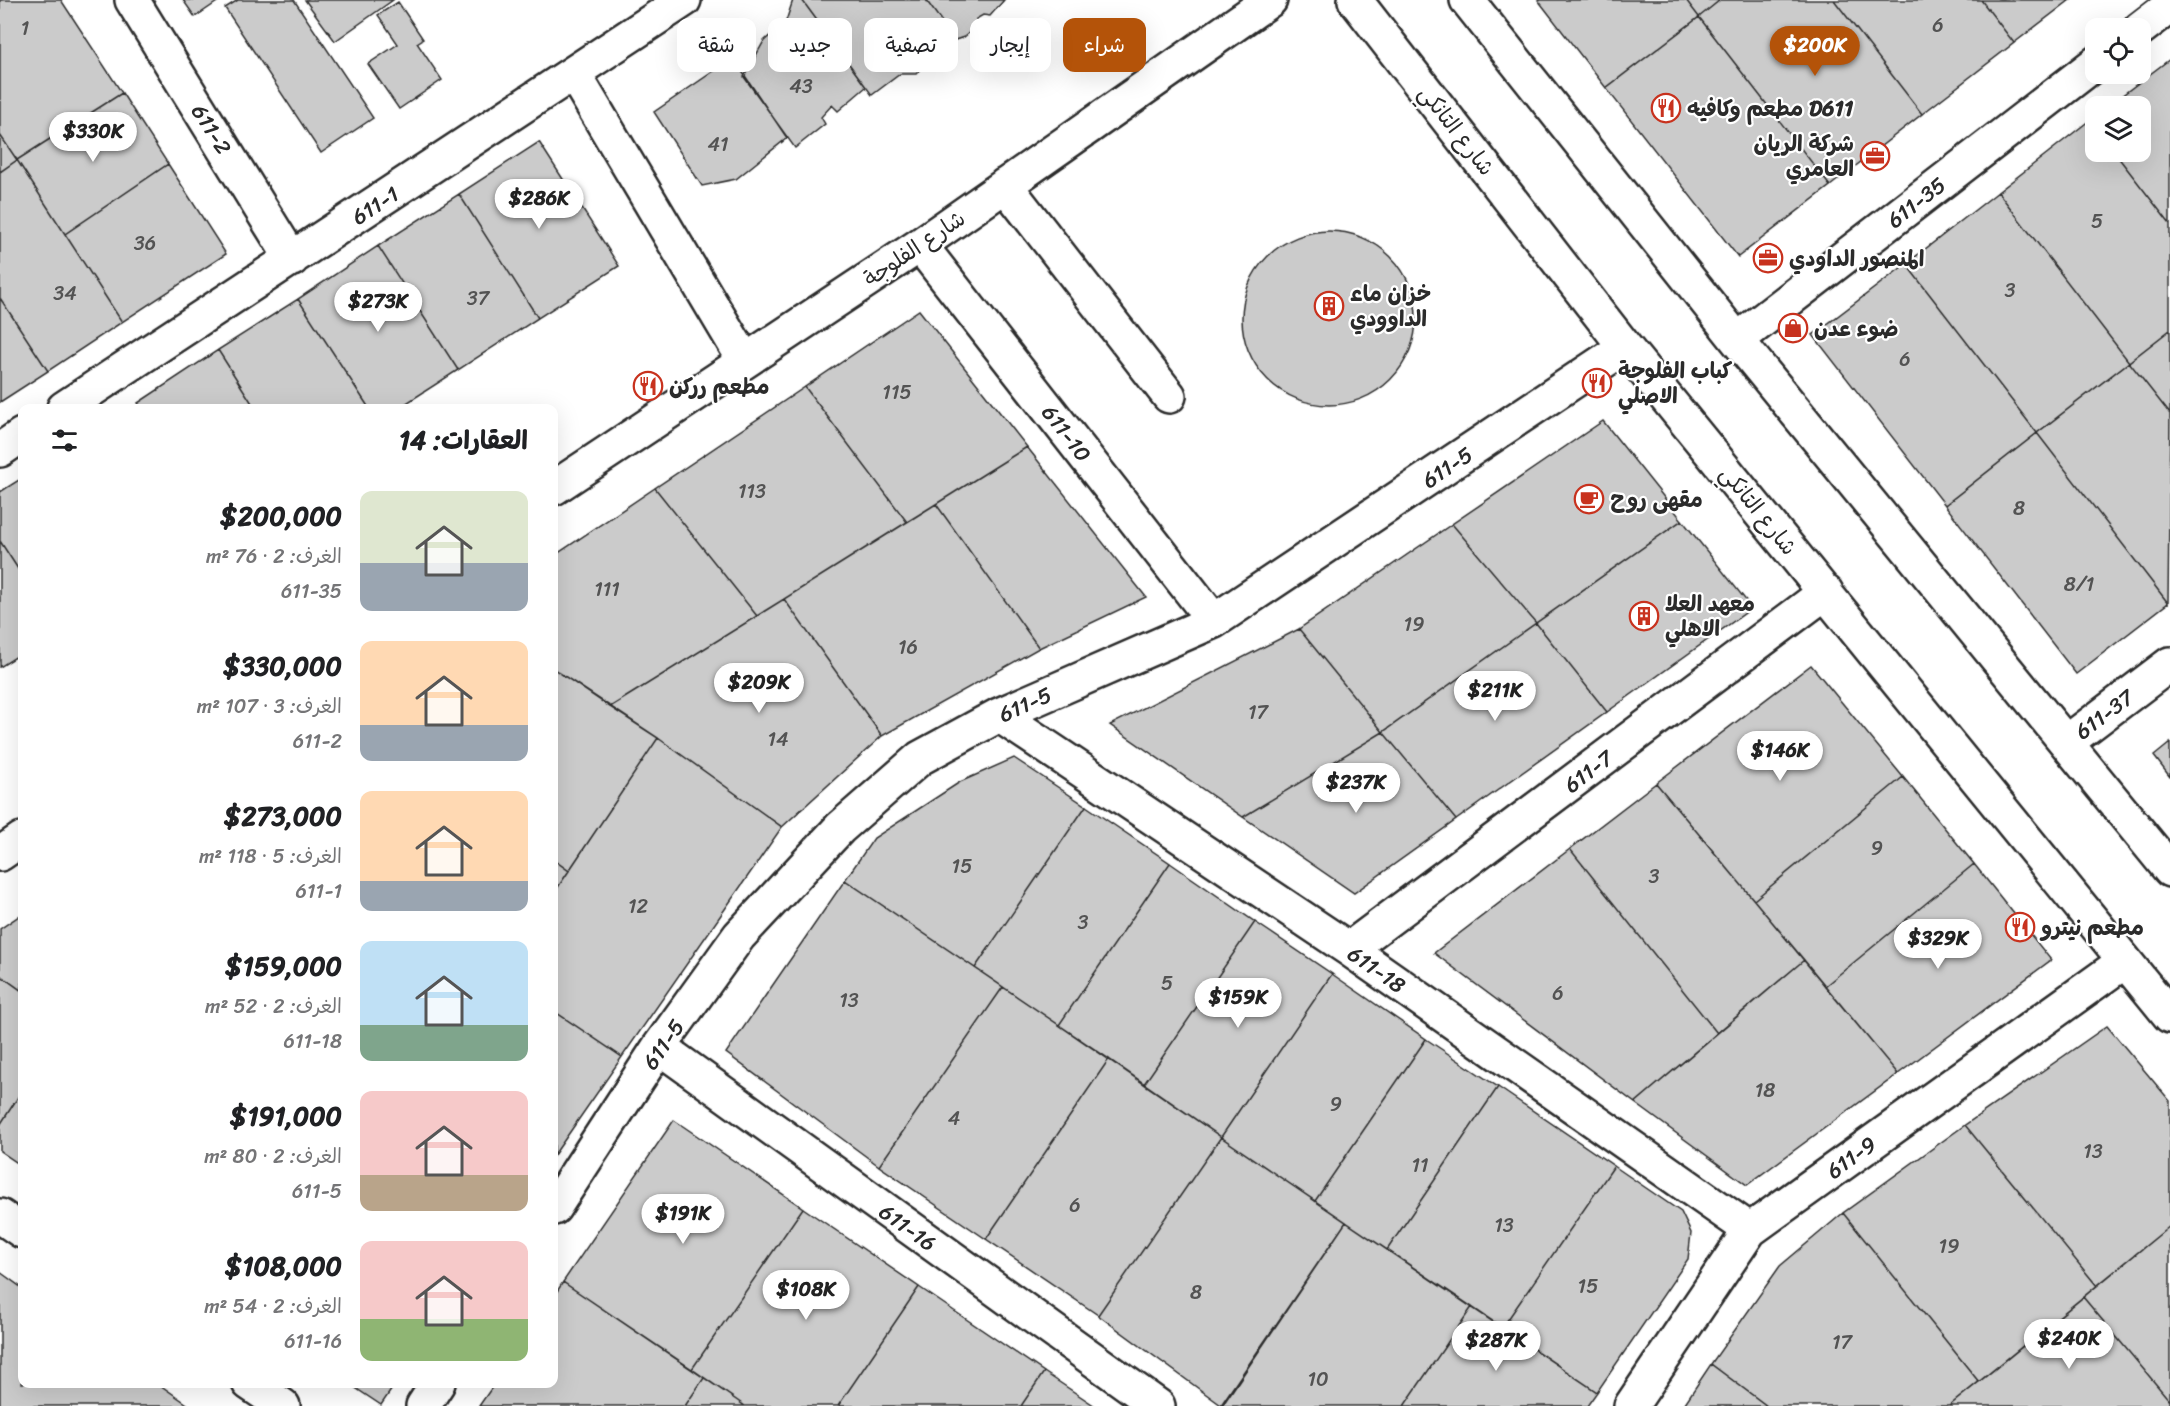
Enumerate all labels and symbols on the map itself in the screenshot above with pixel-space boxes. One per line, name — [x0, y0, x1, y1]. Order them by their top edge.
house number: 6 — [1932, 8, 1944, 43]
house number: 1 — [21, 11, 29, 46]
pin: $200K — [1773, 26, 1857, 77]
house number: 43 — [789, 69, 813, 104]
street label: شارع التانكي — [1408, 76, 1505, 185]
place label: مطعم وكافيه D611 — [1687, 89, 1854, 128]
restaurant icon: مطعم وكافيه D611 — [1650, 92, 1682, 124]
street label: 611-2 — [181, 96, 243, 163]
pin: $330K — [51, 112, 135, 163]
place label: شركة الريان العامري — [1754, 124, 1854, 188]
house number: 41 — [707, 127, 729, 162]
office icon: شركة الريان العامري — [1859, 140, 1891, 172]
street label: 611-35 — [1878, 166, 1955, 238]
street label: 611-1 — [343, 175, 407, 236]
pin: $286K — [497, 179, 581, 230]
street label: شارع الفلوجة — [855, 200, 974, 297]
house number: 5 — [2091, 204, 2103, 239]
house number: 36 — [134, 226, 156, 261]
place label: المنصور الداودي — [1789, 239, 1924, 278]
office icon: المنصور الداودي — [1752, 242, 1784, 274]
house number: 3 — [2005, 273, 2016, 308]
place label: خزان ماء الداوودي — [1350, 274, 1431, 338]
house number: 34 — [53, 276, 77, 311]
house number: 37 — [467, 281, 491, 316]
pin: $273K — [336, 282, 420, 333]
building icon: خزان ماء الداوودي — [1313, 290, 1345, 322]
place label: ضوء عدن — [1814, 309, 1898, 348]
shop icon: ضوء عدن — [1777, 312, 1809, 344]
house number: 6 — [1899, 342, 1911, 377]
place label: كباب الفلوجة الاصلي — [1618, 351, 1733, 415]
place label: مطعم رركن — [669, 367, 769, 406]
restaurant icon: كباب الفلوجة الاصلي — [1581, 367, 1613, 399]
restaurant icon: مطعم رركن — [632, 370, 664, 402]
house number: 115 — [882, 375, 912, 410]
street label: 611-10 — [1031, 396, 1102, 471]
street label: 611-5 — [1414, 436, 1481, 499]
street label: شارع التانكي — [1710, 456, 1807, 564]
house number: 113 — [738, 474, 766, 509]
place label: مقهى روح — [1610, 480, 1703, 519]
cafe icon: مقهى روح — [1573, 483, 1605, 515]
house number: 8 — [2013, 491, 2025, 526]
house number: 8/1 — [2064, 567, 2094, 602]
house number: 111 — [594, 572, 620, 607]
place label: معهد العلا الاهلي — [1665, 584, 1755, 648]
building icon: معهد العلا الاهلي — [1628, 600, 1660, 632]
house number: 19 — [1404, 607, 1424, 642]
house number: 16 — [898, 630, 918, 665]
pin: $209K — [717, 663, 801, 714]
pin: $211K — [1453, 671, 1537, 722]
street label: 611-5 — [992, 675, 1058, 733]
street label: 611-37 — [2066, 678, 2144, 750]
house number: 17 — [1248, 695, 1270, 730]
house number: 14 — [767, 722, 789, 757]
pin: $146K — [1738, 731, 1822, 782]
street label: 611-7 — [1555, 739, 1623, 803]
pin: $237K — [1314, 763, 1398, 814]
house number: 9 — [1871, 831, 1883, 866]
house number: 15 — [952, 849, 972, 884]
house number: 3 — [1649, 859, 1660, 894]
house number: 12 — [628, 889, 649, 924]
house number: 3 — [1078, 905, 1089, 940]
place label: مطعم نيترو — [2039, 908, 2144, 947]
restaurant icon: مطعم نيترو — [2004, 911, 2036, 943]
pin: $329K — [1896, 919, 1980, 970]
street label: 611-18 — [1339, 935, 1414, 1004]
house number: 5 — [1161, 966, 1173, 1001]
house number: 6 — [1552, 976, 1564, 1011]
pin: $159K — [1196, 978, 1280, 1029]
house number: 13 — [839, 983, 859, 1018]
street label: 611-5 — [632, 1011, 695, 1078]
house number: 18 — [1755, 1073, 1775, 1108]
house number: 9 — [1330, 1087, 1342, 1122]
house number: 4 — [948, 1101, 960, 1136]
street label: 611-9 — [1818, 1125, 1885, 1189]
house number: 13 — [2083, 1134, 2103, 1169]
house number: 11 — [1411, 1148, 1429, 1183]
house number: 6 — [1069, 1188, 1081, 1223]
street label: 611-16 — [871, 1193, 945, 1262]
pin: $191K — [641, 1194, 725, 1245]
house number: 13 — [1494, 1208, 1514, 1243]
house number: 19 — [1939, 1229, 1959, 1264]
house number: 15 — [1578, 1269, 1598, 1304]
pin: $108K — [764, 1270, 848, 1321]
house number: 8 — [1190, 1275, 1202, 1310]
pin: $240K — [2027, 1319, 2111, 1370]
pin: $287K — [1454, 1321, 1538, 1372]
house number: 17 — [1832, 1325, 1854, 1360]
house number: 10 — [1307, 1362, 1329, 1397]

